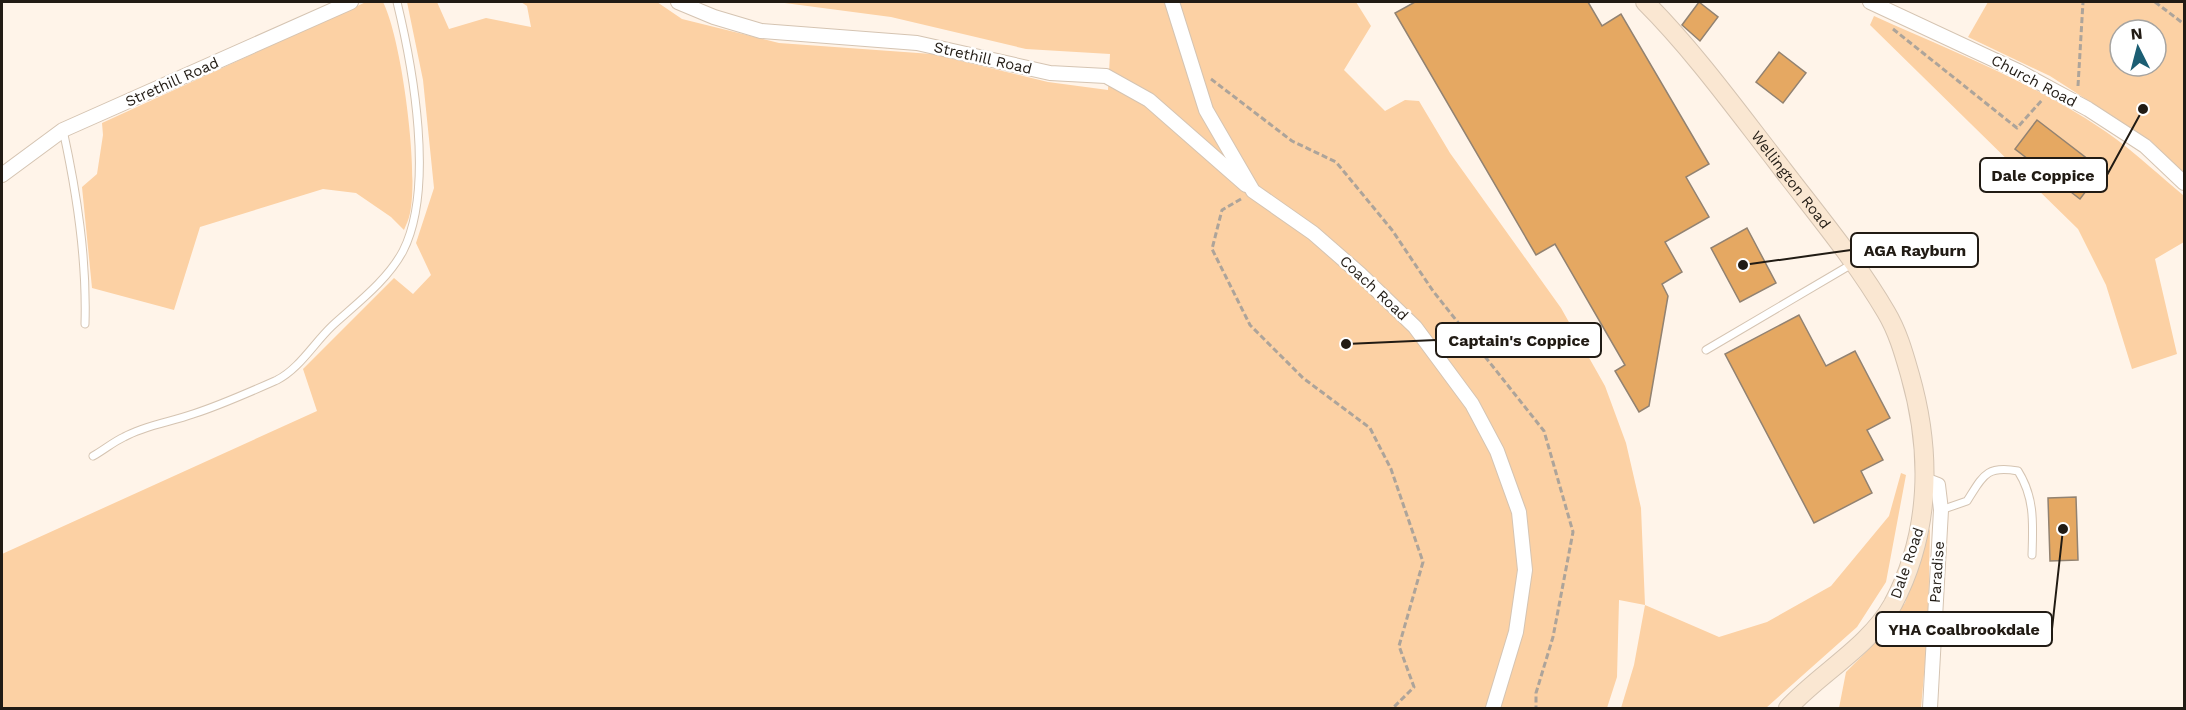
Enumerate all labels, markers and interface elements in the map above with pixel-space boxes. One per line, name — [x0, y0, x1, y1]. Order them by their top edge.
north arrow — [2108, 18, 2168, 78]
text: N — [2130, 24, 2143, 44]
street label: Strethill Road — [932, 38, 1034, 78]
street label: Church Road — [1988, 51, 2080, 111]
street label: Strethill Road — [123, 53, 221, 111]
street label: Wellington Road — [1747, 127, 1834, 232]
callout: Dale Coppice — [1980, 158, 2107, 192]
text: Dale Coppice — [1991, 166, 2095, 185]
callout: AGA Rayburn — [1851, 233, 1978, 267]
text: AGA Rayburn — [1864, 241, 1966, 260]
street label: Coach Road — [1336, 252, 1412, 324]
callout: Captain's Coppice — [1436, 323, 1601, 357]
text: Captain's Coppice — [1448, 331, 1590, 350]
street label: Dale Road — [1886, 525, 1928, 601]
street label: Paradise — [1926, 540, 1948, 604]
callout: YHA Coalbrookdale — [1876, 612, 2052, 646]
text: YHA Coalbrookdale — [1888, 620, 2040, 639]

